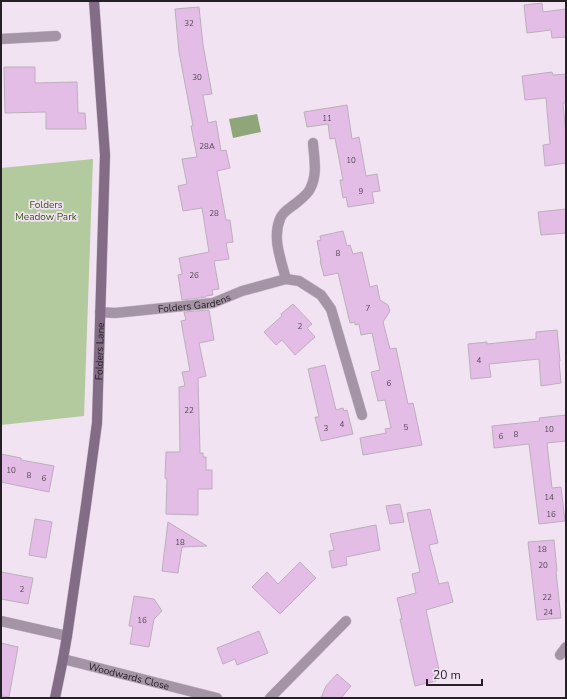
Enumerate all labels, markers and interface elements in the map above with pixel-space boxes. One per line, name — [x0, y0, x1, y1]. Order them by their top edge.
house number: 32 — [184, 18, 194, 29]
house number: 30 — [192, 72, 202, 83]
house number: 11 — [322, 113, 332, 124]
house number: 28A — [199, 141, 215, 152]
house number: 10 — [346, 155, 356, 166]
house number: 9 — [359, 186, 364, 197]
park label: Folders Meadow Park — [15, 198, 78, 224]
house number: 28 — [209, 208, 219, 219]
house number: 8 — [336, 248, 341, 259]
house number: 26 — [189, 270, 199, 281]
street label: Folders Gardens — [157, 290, 233, 317]
house number: 7 — [366, 303, 371, 314]
house number: 2 — [298, 321, 303, 332]
street label: Folders Lane — [92, 322, 108, 380]
house number: 4 — [477, 355, 482, 366]
house number: 6 — [387, 378, 392, 389]
house number: 22 — [184, 405, 194, 416]
house number: 4 — [340, 419, 345, 430]
house number: 5 — [404, 422, 409, 433]
house number: 3 — [324, 423, 329, 434]
house number: 10 — [544, 424, 554, 435]
house number: 8 — [514, 429, 519, 440]
house number: 6 — [499, 431, 504, 442]
house number: 10 — [6, 465, 16, 476]
house number: 8 — [27, 470, 32, 481]
house number: 6 — [42, 473, 47, 484]
house number: 14 — [544, 492, 554, 503]
house number: 16 — [546, 509, 556, 520]
house number: 18 — [175, 537, 185, 548]
house number: 18 — [537, 544, 547, 555]
house number: 20 — [538, 560, 548, 571]
house number: 2 — [20, 584, 25, 595]
house number: 22 — [542, 592, 552, 603]
house number: 24 — [543, 607, 553, 618]
house number: 16 — [137, 615, 147, 626]
street label: Woodwards Close — [87, 660, 171, 694]
scale bar — [427, 661, 482, 687]
text: 20 m — [433, 667, 461, 683]

